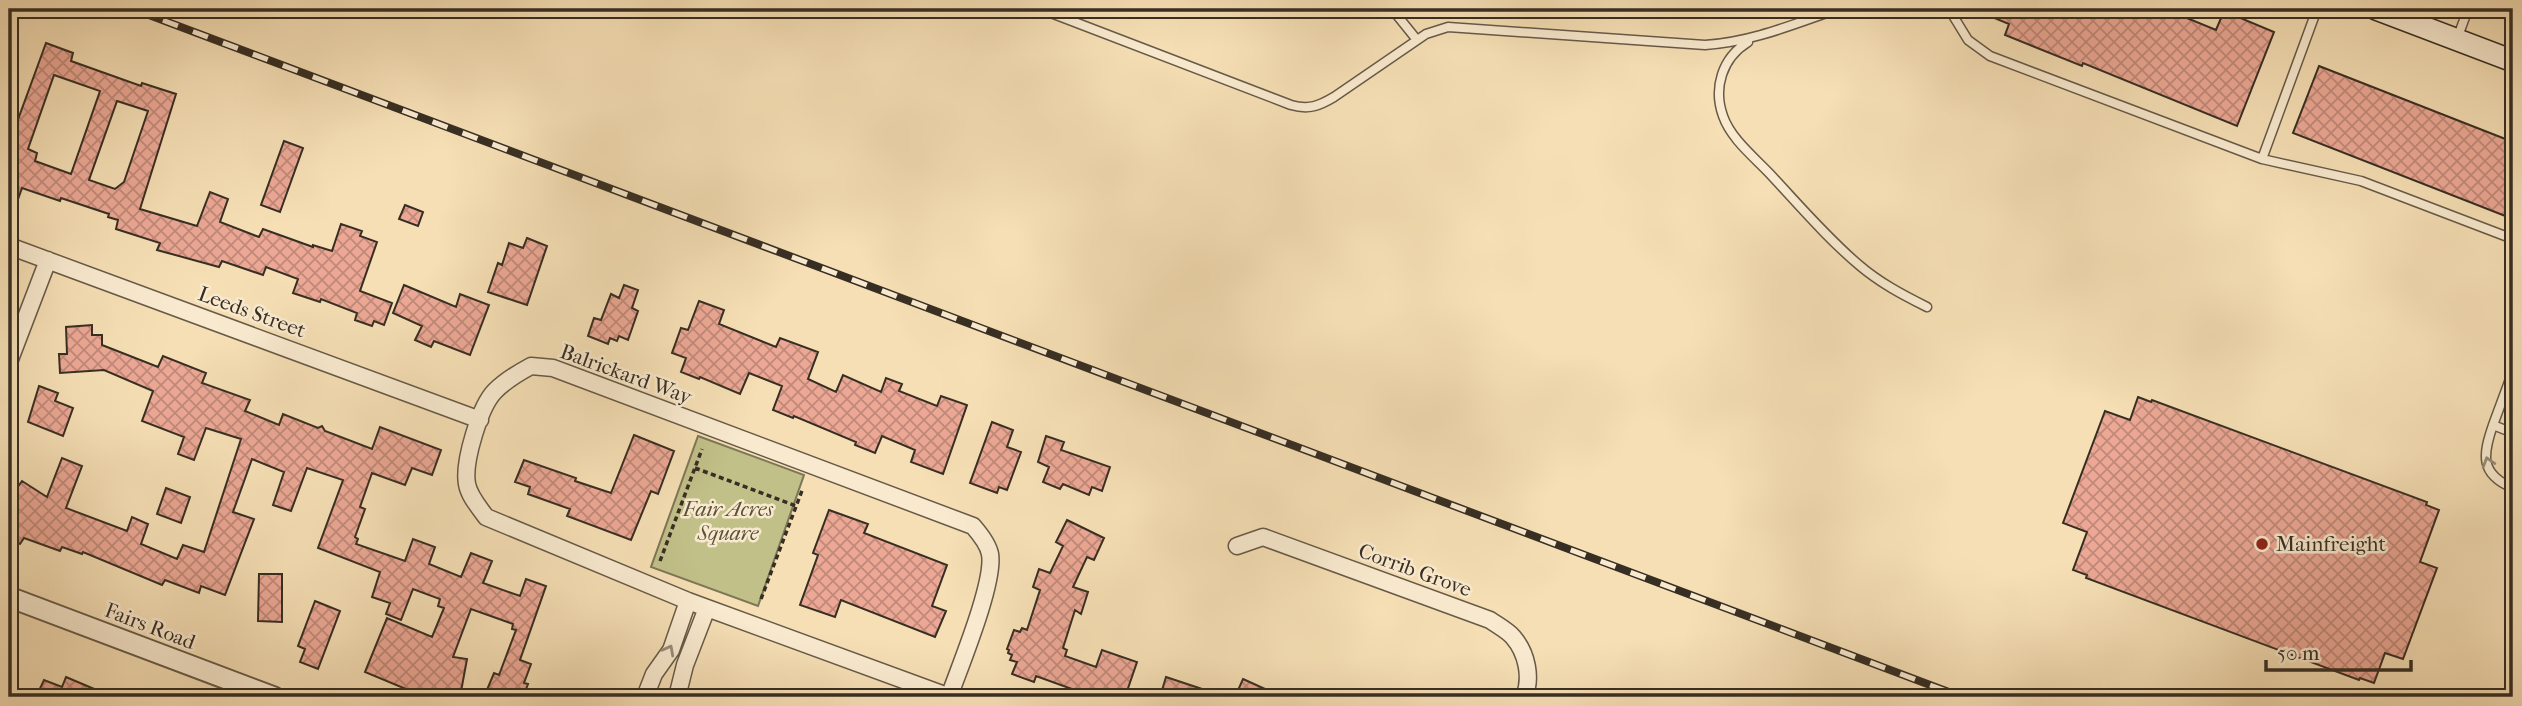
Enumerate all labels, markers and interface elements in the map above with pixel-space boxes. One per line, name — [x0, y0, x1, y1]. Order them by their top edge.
street label: Leeds Street — [195, 281, 310, 343]
street label: Balrickard Way — [557, 339, 696, 409]
one-way arrow — [2482, 456, 2497, 468]
park label: Fair Acres Square — [682, 497, 774, 545]
place label: Mainfreight — [2276, 532, 2386, 556]
marker: Mainfreight — [2254, 536, 2270, 552]
street label: Corrib Grove — [1355, 538, 1475, 602]
street label: Fairs Road — [101, 598, 199, 654]
scale bar — [2266, 629, 2412, 673]
text: 50 m — [2277, 641, 2320, 665]
one-way arrow — [661, 645, 674, 658]

